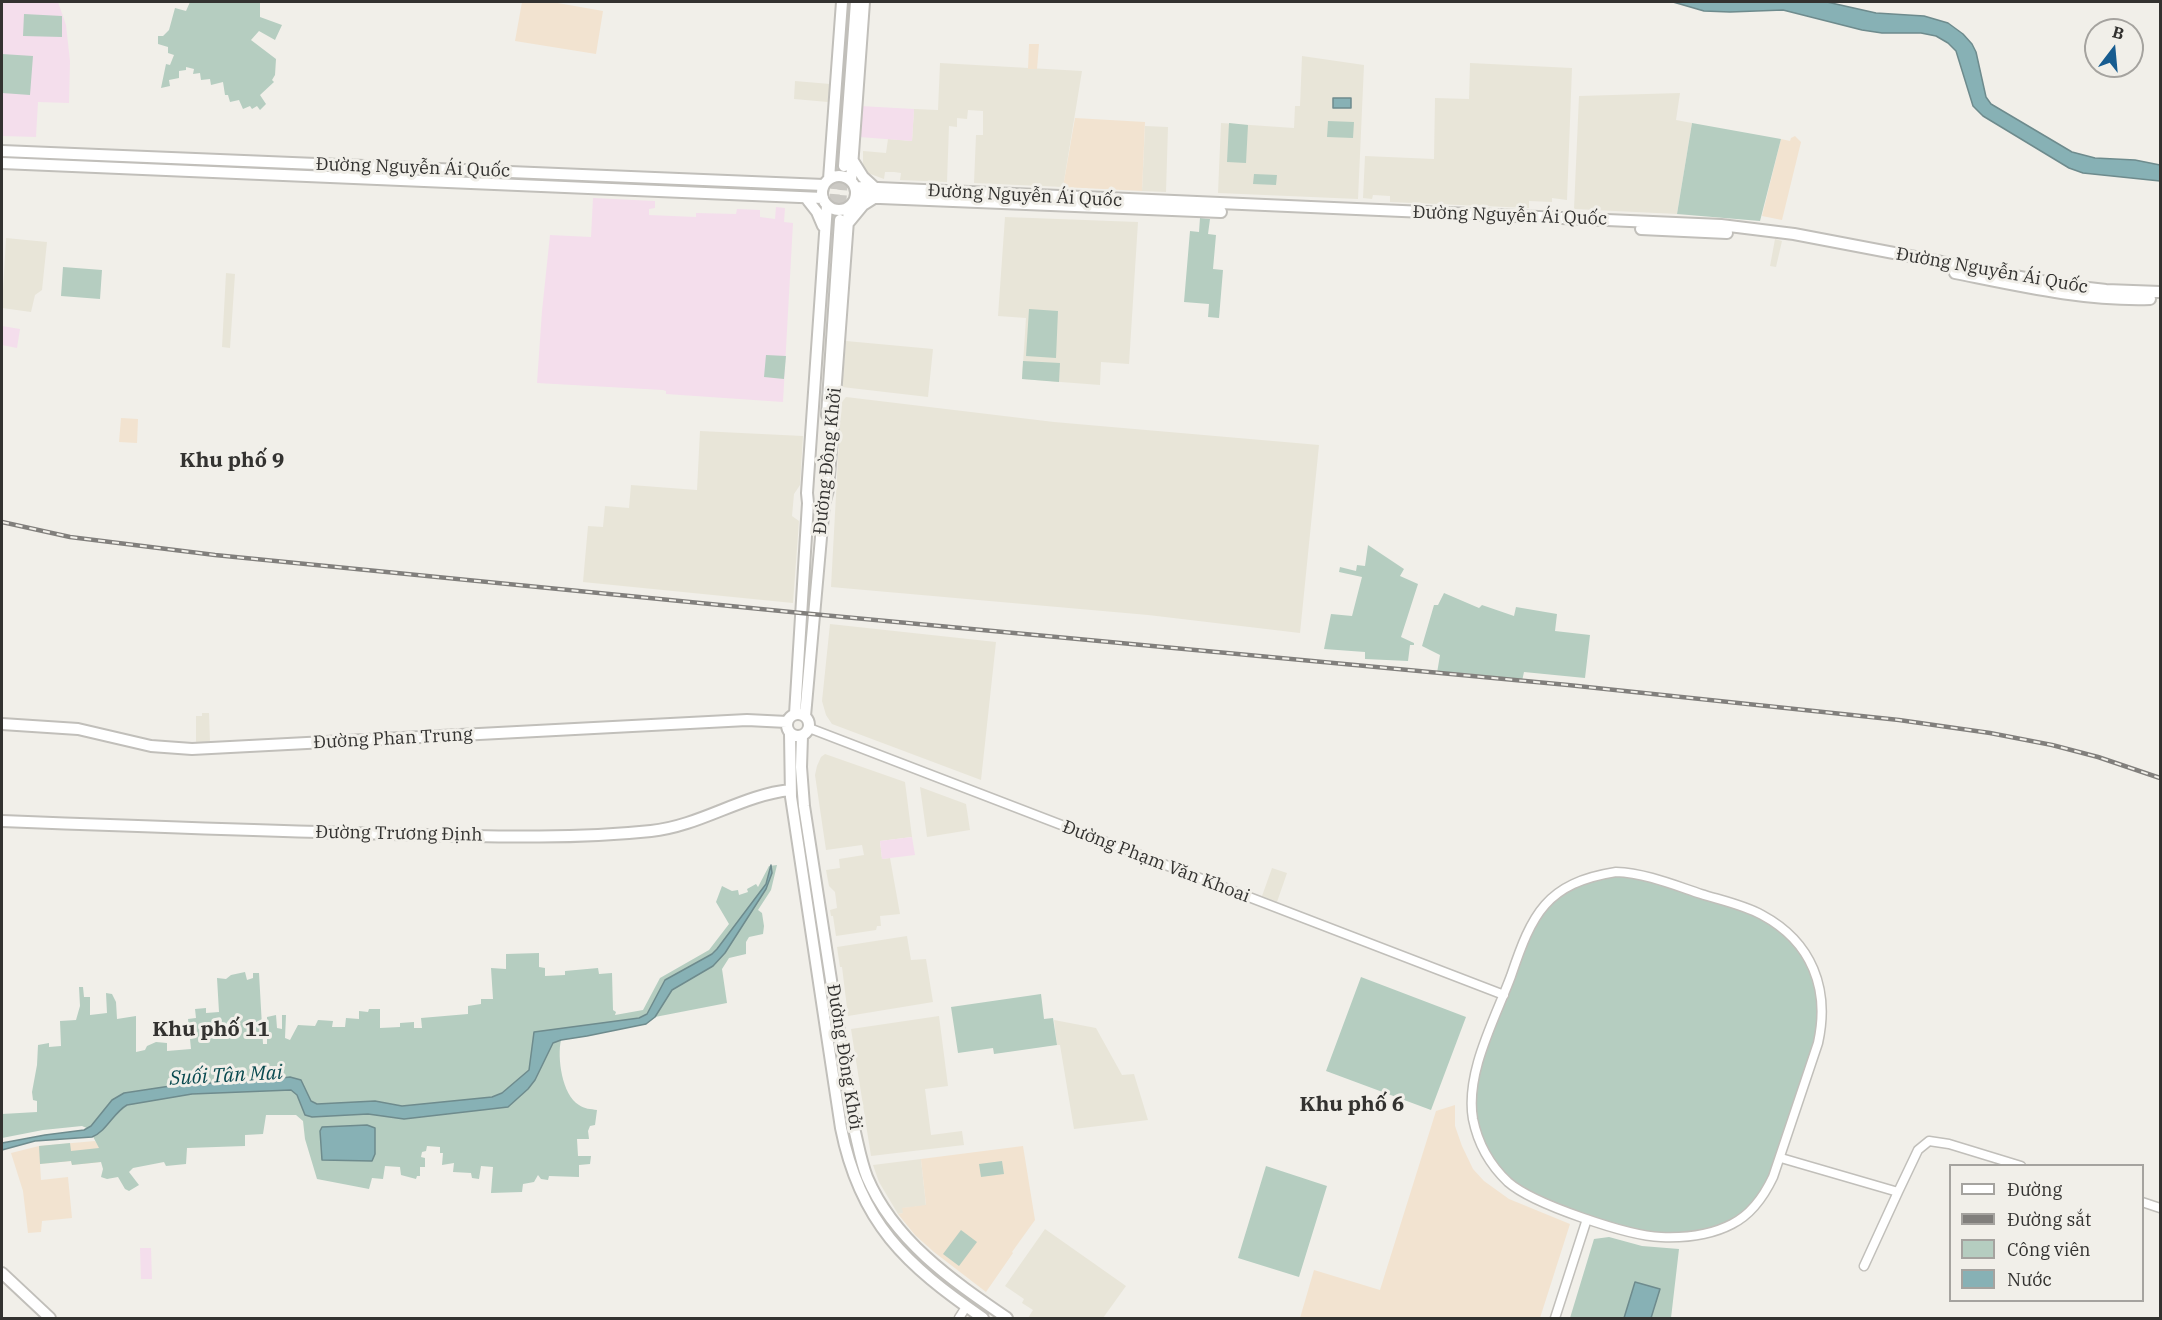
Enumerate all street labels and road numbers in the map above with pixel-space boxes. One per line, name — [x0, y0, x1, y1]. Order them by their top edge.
street label: Đường Nguyễn Ái Quốc — [315, 154, 511, 182]
street label: Đường Nguyễn Ái Quốc — [927, 180, 1123, 212]
street label: Đường Nguyễn Ái Quốc — [1412, 202, 1608, 230]
street label: Đường Nguyễn Ái Quốc — [1894, 243, 2090, 299]
street label: Đường Đồng Khởi — [810, 386, 846, 536]
street label: Đường Phan Trung — [313, 724, 473, 754]
street label: Đường Phạm Văn Khoai — [1059, 816, 1253, 908]
street label: Đường Trương Định — [315, 822, 483, 846]
street label: Đường Đồng Khởi — [822, 982, 866, 1132]

